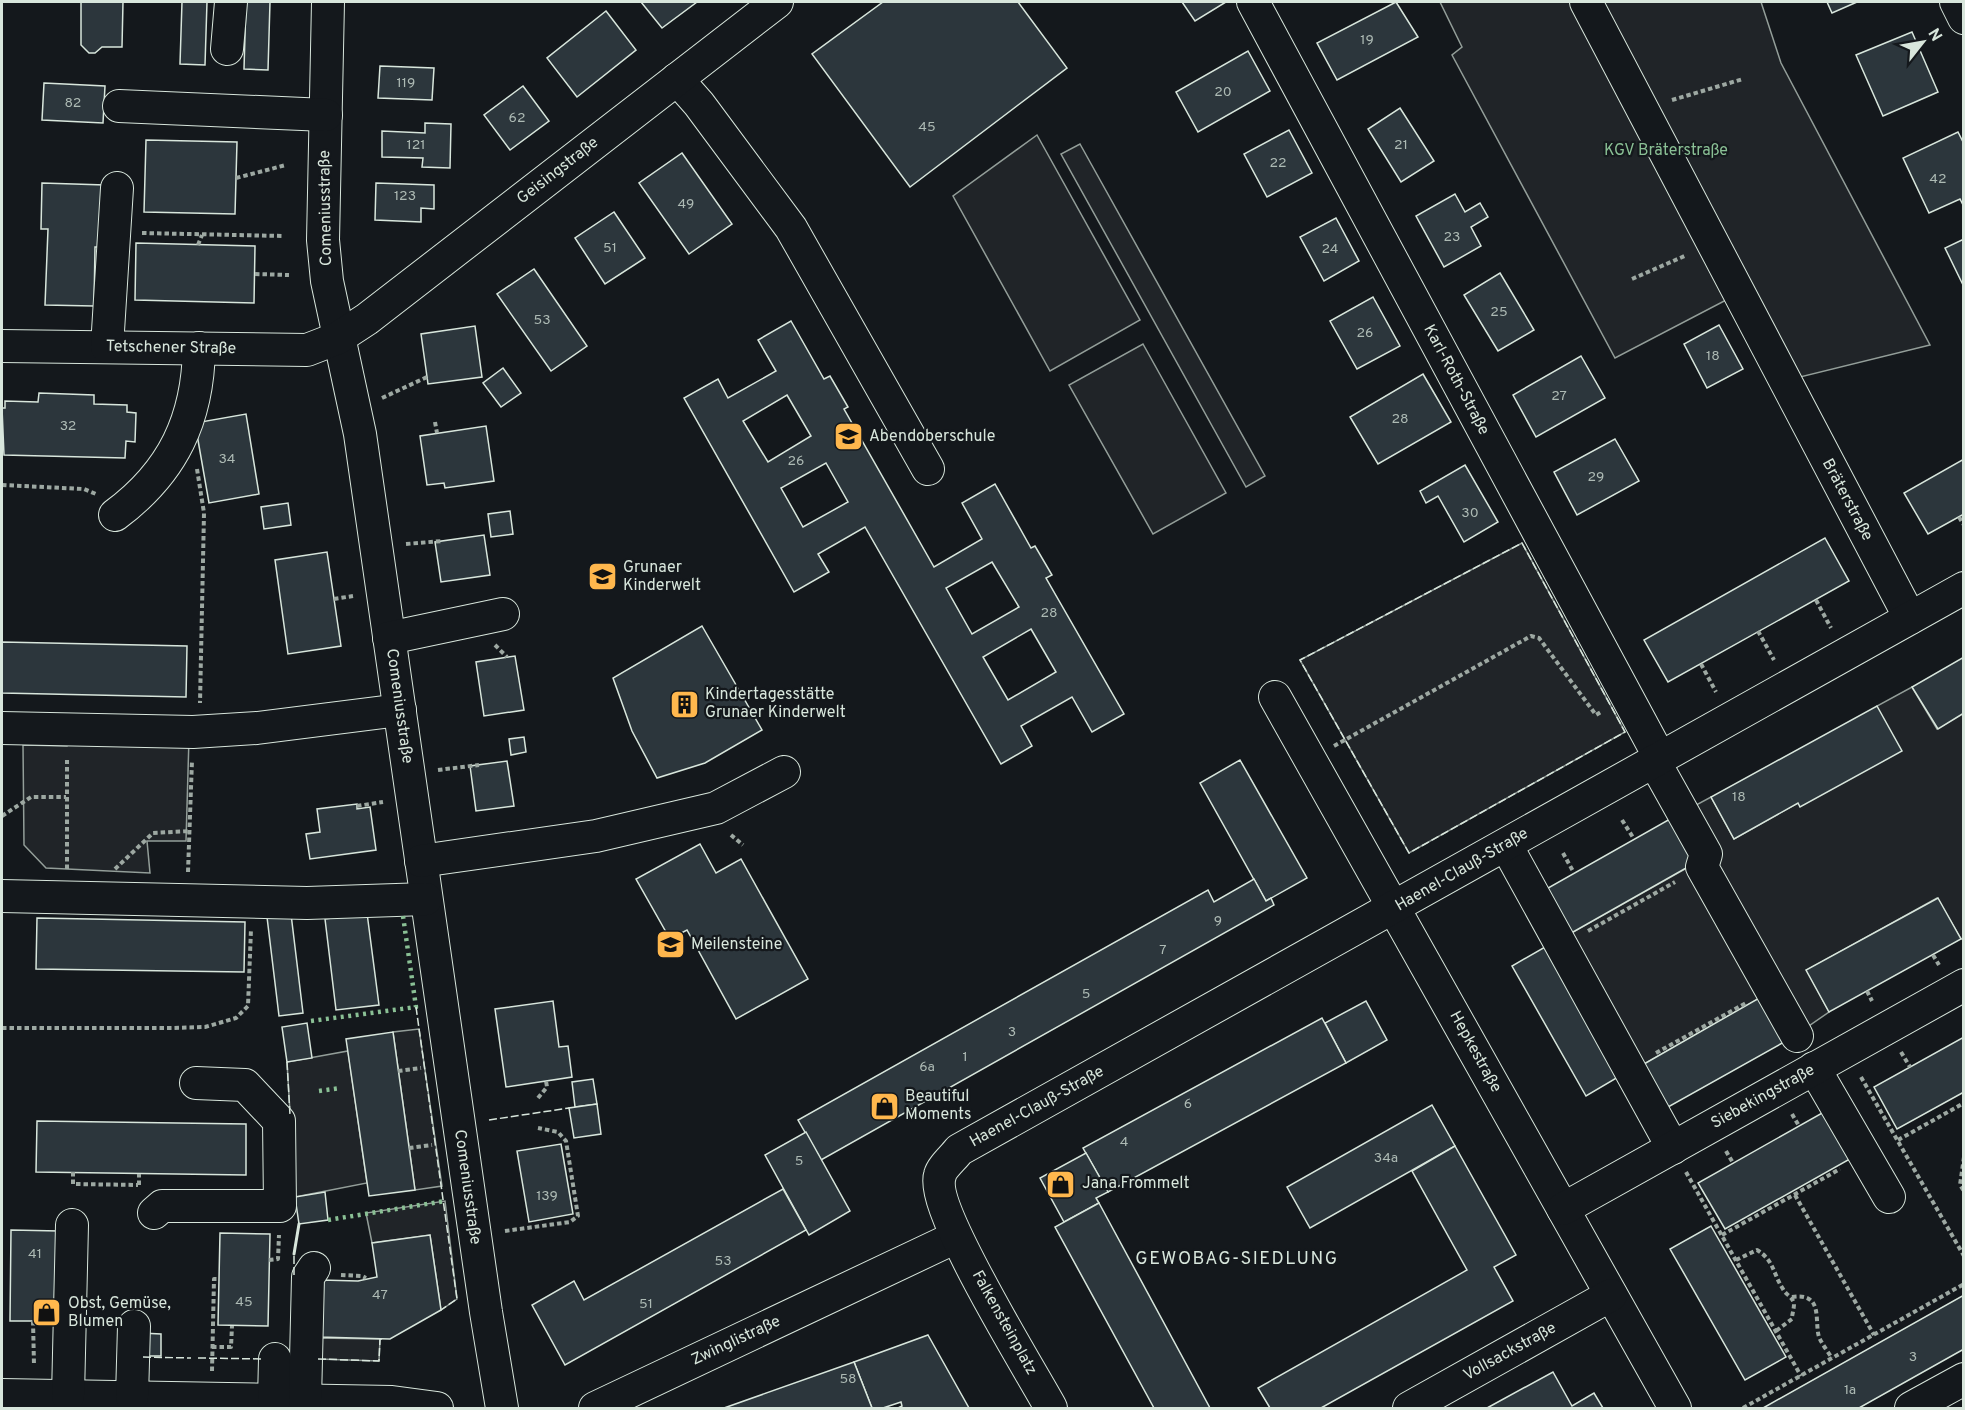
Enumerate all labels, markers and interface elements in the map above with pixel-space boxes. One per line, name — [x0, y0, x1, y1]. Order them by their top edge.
north arrow — [1893, 12, 1953, 72]
text: N — [1923, 25, 1946, 45]
house number: 19 — [1360, 32, 1374, 49]
house number: 119 — [397, 75, 415, 92]
house number: 20 — [1214, 84, 1232, 101]
house number: 82 — [65, 95, 81, 112]
house number: 62 — [509, 110, 525, 127]
house number: 45 — [918, 119, 936, 136]
street label: Geisingstraße — [513, 133, 603, 209]
house number: 121 — [406, 137, 426, 154]
house number: 21 — [1394, 137, 1408, 154]
park label: KGV Bräterstraße — [1604, 141, 1728, 161]
street label: Comeniusstraße — [315, 150, 337, 266]
house number: 22 — [1269, 155, 1287, 172]
house number: 42 — [1929, 171, 1947, 188]
house number: 123 — [394, 188, 416, 205]
house number: 49 — [678, 196, 694, 213]
house number: 23 — [1444, 229, 1461, 246]
house number: 51 — [603, 240, 617, 257]
house number: 24 — [1321, 241, 1339, 258]
house number: 25 — [1490, 304, 1508, 321]
house number: 53 — [533, 312, 551, 329]
street label: Karl-Roth-Straße — [1419, 321, 1493, 439]
house number: 26 — [1357, 325, 1373, 342]
street label: Tetschener Straße — [106, 337, 236, 359]
house number: 18 — [1706, 348, 1720, 365]
house number: 27 — [1551, 388, 1567, 405]
house number: 28 — [1391, 411, 1409, 428]
house number: 32 — [60, 418, 76, 435]
school or university icon: Abendoberschule — [832, 421, 864, 453]
place label: Abendoberschule — [869, 427, 995, 447]
house number: 34 — [218, 451, 236, 468]
house number: 26 — [788, 453, 804, 470]
street label: Bräterstraße — [1817, 456, 1877, 544]
house number: 29 — [1588, 469, 1604, 486]
house number: 30 — [1461, 505, 1479, 522]
place label: Grunaer Kinderwelt — [623, 558, 701, 596]
school or university icon: Grunaer Kinderwelt — [586, 561, 618, 593]
house number: 28 — [1040, 605, 1058, 622]
street label: Comeniusstraße — [381, 647, 417, 765]
place label: Kindertagesstätte Grunaer Kinderwelt — [705, 685, 846, 723]
building icon: Kindertagesstätte Grunaer Kinderwelt — [668, 688, 700, 720]
house number: 18 — [1732, 789, 1746, 806]
street label: Haenel-Clauß-Straße — [1392, 824, 1532, 916]
house number: 9 — [1214, 913, 1222, 930]
school or university icon: Meilensteine — [654, 929, 686, 961]
place label: Meilensteine — [691, 935, 782, 955]
house number: 7 — [1159, 942, 1167, 959]
house number: 5 — [1082, 986, 1090, 1003]
street label: Hepkestraße — [1444, 1008, 1506, 1096]
house number: 3 — [1008, 1024, 1016, 1041]
house number: 1 — [962, 1049, 968, 1066]
house number: 6a — [919, 1059, 935, 1076]
street label: Siebekingstraße — [1708, 1060, 1818, 1134]
street label: Haenel-Clauß-Straße — [966, 1062, 1108, 1152]
place label: Beautiful Moments — [905, 1087, 971, 1125]
shop icon: Beautiful Moments — [868, 1090, 900, 1122]
house number: 6 — [1184, 1096, 1192, 1113]
street label: Comeniusstraße — [449, 1128, 485, 1246]
house number: 4 — [1120, 1134, 1128, 1151]
house number: 34a — [1374, 1150, 1398, 1167]
house number: 5 — [795, 1153, 803, 1170]
shop icon: Jana Frommelt — [1045, 1168, 1077, 1200]
place label: Jana Frommelt — [1082, 1174, 1190, 1194]
house number: 139 — [536, 1188, 558, 1205]
house number: 41 — [28, 1246, 42, 1263]
district label: GEWOBAG-SIEDLUNG — [1135, 1248, 1339, 1271]
house number: 53 — [714, 1253, 732, 1270]
street label: Falkensteinplatz — [967, 1267, 1041, 1379]
house number: 47 — [372, 1287, 388, 1304]
place label: Obst, Gemüse, Blumen — [68, 1294, 171, 1332]
house number: 45 — [235, 1294, 253, 1311]
house number: 51 — [639, 1296, 653, 1313]
shop icon: Obst, Gemüse, Blumen — [31, 1297, 63, 1329]
street label: Zwinglistraße — [688, 1312, 784, 1370]
street label: Vollsackstraße — [1460, 1318, 1560, 1386]
house number: 3 — [1909, 1349, 1917, 1366]
house number: 58 — [839, 1371, 857, 1388]
house number: 1a — [1844, 1382, 1856, 1399]

